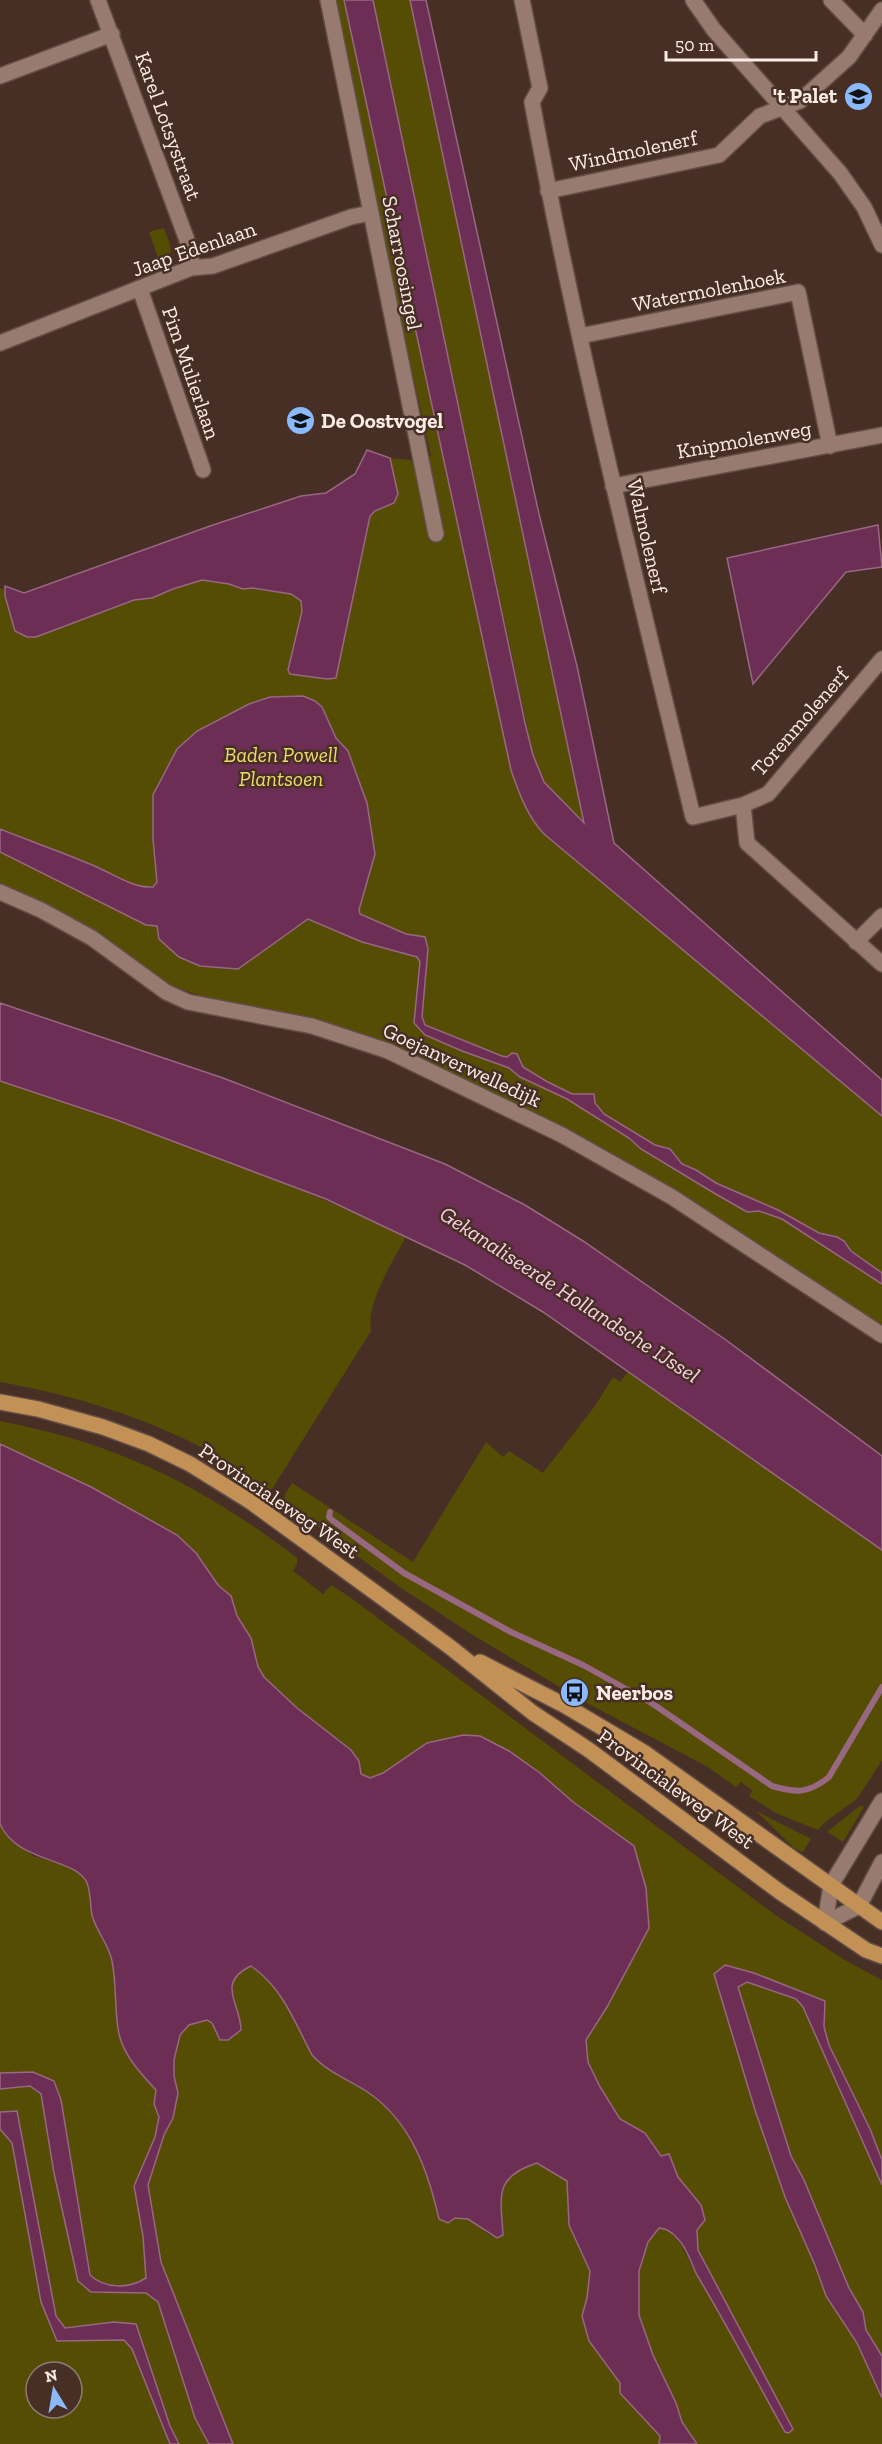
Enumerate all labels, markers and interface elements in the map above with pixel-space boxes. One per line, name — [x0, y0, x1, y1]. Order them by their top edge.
scale bar — [666, 24, 816, 62]
text: 50 m — [675, 34, 715, 56]
street label: Karel Lotsystraat — [130, 48, 207, 204]
school or university icon: 't Palet — [842, 80, 874, 112]
place label: 't Palet — [773, 83, 838, 108]
street label: Windmolenerf — [566, 124, 701, 176]
street label: Scharroosingel — [377, 194, 428, 332]
street label: Jaap Edenlaan — [129, 216, 259, 281]
street label: Watermolenhoek — [630, 262, 787, 317]
street label: Pim Mulierlaan — [157, 303, 226, 442]
school or university icon: De Oostvogel — [284, 405, 316, 437]
place label: De Oostvogel — [321, 408, 443, 433]
street label: Knipmolenweg — [675, 415, 814, 464]
street label: Walmolenerf — [622, 476, 673, 597]
street label: Torenmolenerf — [746, 662, 854, 781]
park label: Baden Powell Plantsoen — [224, 742, 338, 791]
street label: Goejanverwelledijk — [379, 1017, 545, 1113]
water label: Gekanaliseerde Hollandsche IJssel — [435, 1200, 705, 1389]
street label: Provincialeweg West — [194, 1438, 364, 1564]
bus stop icon: Neerbos — [559, 1677, 591, 1709]
place label: Neerbos — [596, 1680, 674, 1705]
street label: Provincialeweg West — [593, 1723, 760, 1854]
north arrow — [24, 2360, 84, 2420]
text: N — [43, 2365, 59, 2386]

